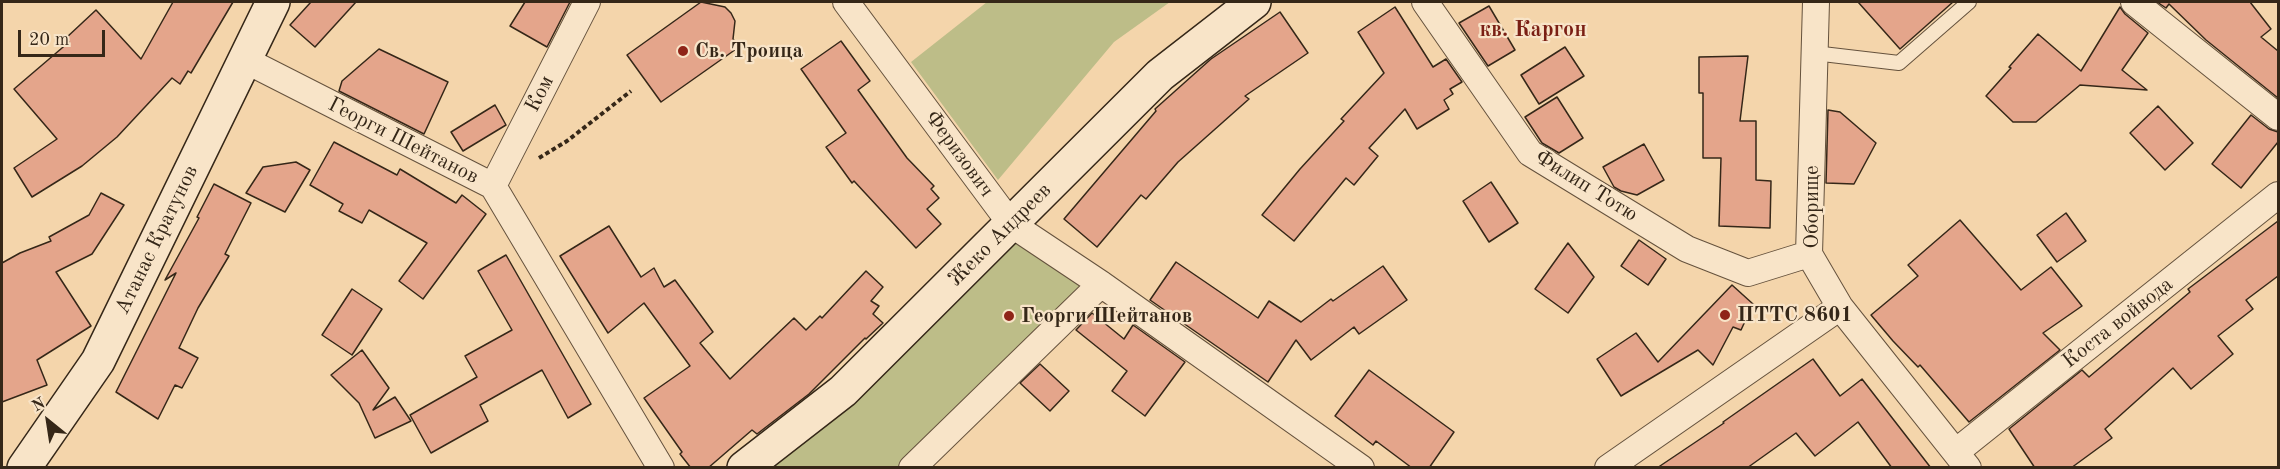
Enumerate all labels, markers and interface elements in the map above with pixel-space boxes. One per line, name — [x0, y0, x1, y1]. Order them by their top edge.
district label: кв. Каргон — [1479, 17, 1587, 43]
scale bar — [21, 18, 108, 56]
text: 20 m — [29, 31, 69, 49]
place label: Св. Троица — [695, 38, 803, 64]
marker: Св. Троица — [676, 44, 690, 58]
street label: Ком — [520, 71, 560, 117]
street label: Георги Шейтанов — [323, 92, 483, 190]
street label: Феризович — [919, 106, 999, 202]
street label: Филип Тотю — [1530, 145, 1642, 227]
street label: Атанас Кратунов — [110, 161, 204, 319]
street label: Оборище — [1799, 165, 1825, 249]
street label: Жеко Андреев — [943, 178, 1057, 292]
street label: Коста войвода — [2058, 272, 2178, 374]
place label: ПТТС 8601 — [1737, 302, 1853, 328]
place label: Георги Шейтанов — [1021, 303, 1192, 329]
marker: ПТТС 8601 — [1718, 308, 1732, 322]
marker: Георги Шейтанов — [1002, 309, 1016, 323]
north arrow — [18, 391, 78, 451]
text: N — [30, 395, 48, 415]

